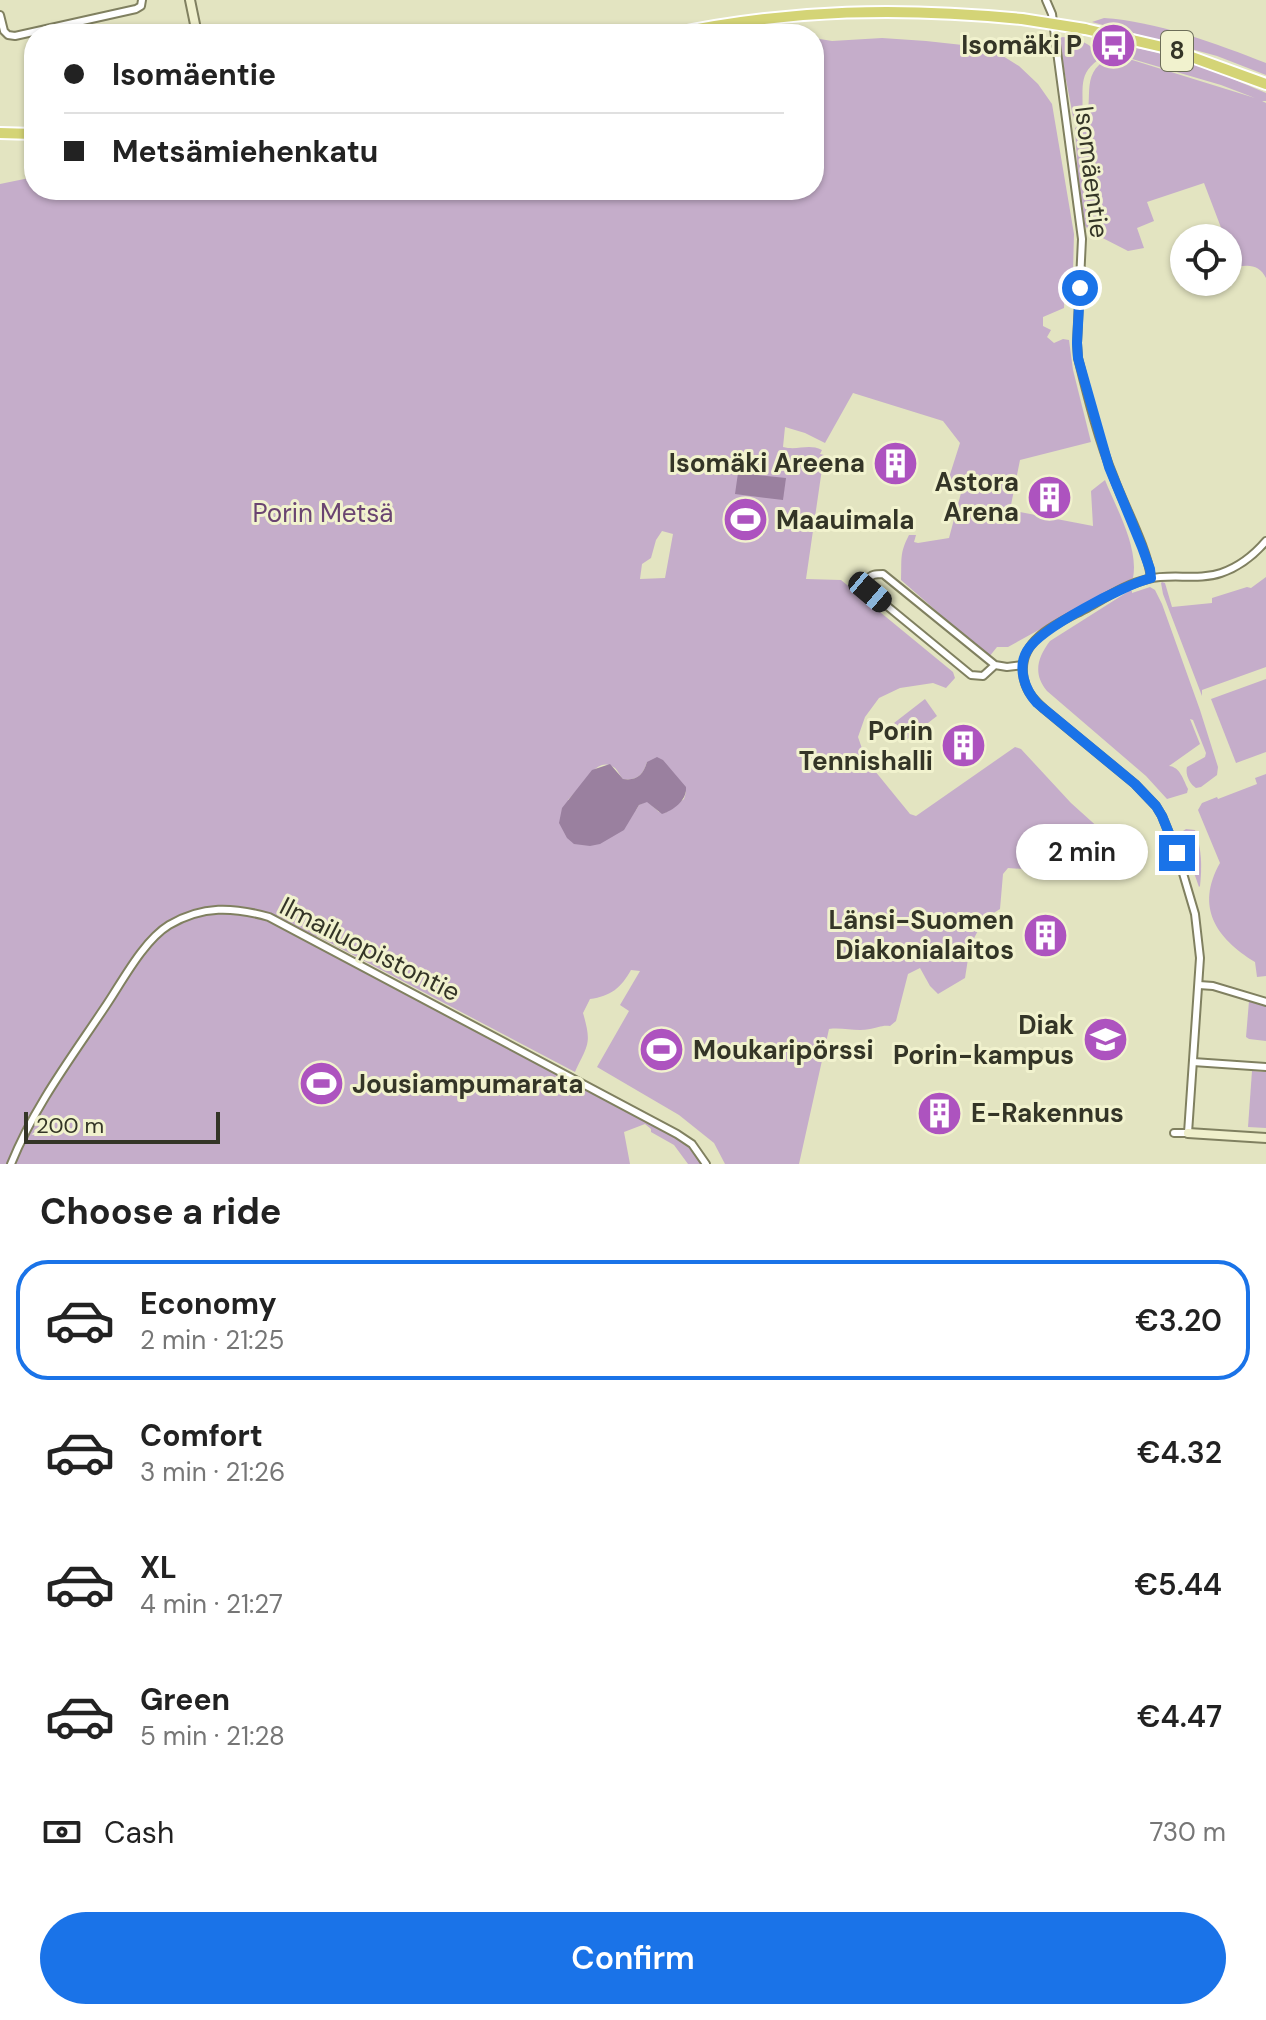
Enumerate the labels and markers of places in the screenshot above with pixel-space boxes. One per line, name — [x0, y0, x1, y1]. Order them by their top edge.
bus stop icon: Isomäki P — [1089, 21, 1137, 69]
place label: Isomäki P — [961, 28, 1082, 62]
building icon: Isomäki Areena — [872, 439, 920, 487]
place label: Isomäki Areena — [669, 446, 865, 480]
place label: Astora Arena — [934, 465, 1019, 529]
building icon: Astora Arena — [1026, 473, 1074, 521]
sports icon: Maauimala — [721, 496, 769, 544]
place label: Maauimala — [776, 503, 915, 537]
place label: Porin Tennishalli — [799, 714, 933, 778]
building icon: Porin Tennishalli — [940, 722, 988, 770]
place label: Länsi-Suomen Diakonialaitos — [829, 903, 1014, 967]
building icon: Länsi-Suomen Diakonialaitos — [1021, 911, 1069, 959]
place label: Diak Porin-kampus — [893, 1008, 1074, 1072]
school or university icon: Diak Porin-kampus — [1081, 1016, 1129, 1064]
sports icon: Moukaripörssi — [638, 1026, 686, 1074]
place label: Moukaripörssi — [693, 1033, 874, 1067]
sports icon: Jousiampumarata — [297, 1060, 345, 1108]
place label: Jousiampumarata — [352, 1067, 584, 1101]
building icon: E-Rakennus — [916, 1089, 964, 1137]
place label: E-Rakennus — [971, 1096, 1124, 1130]

